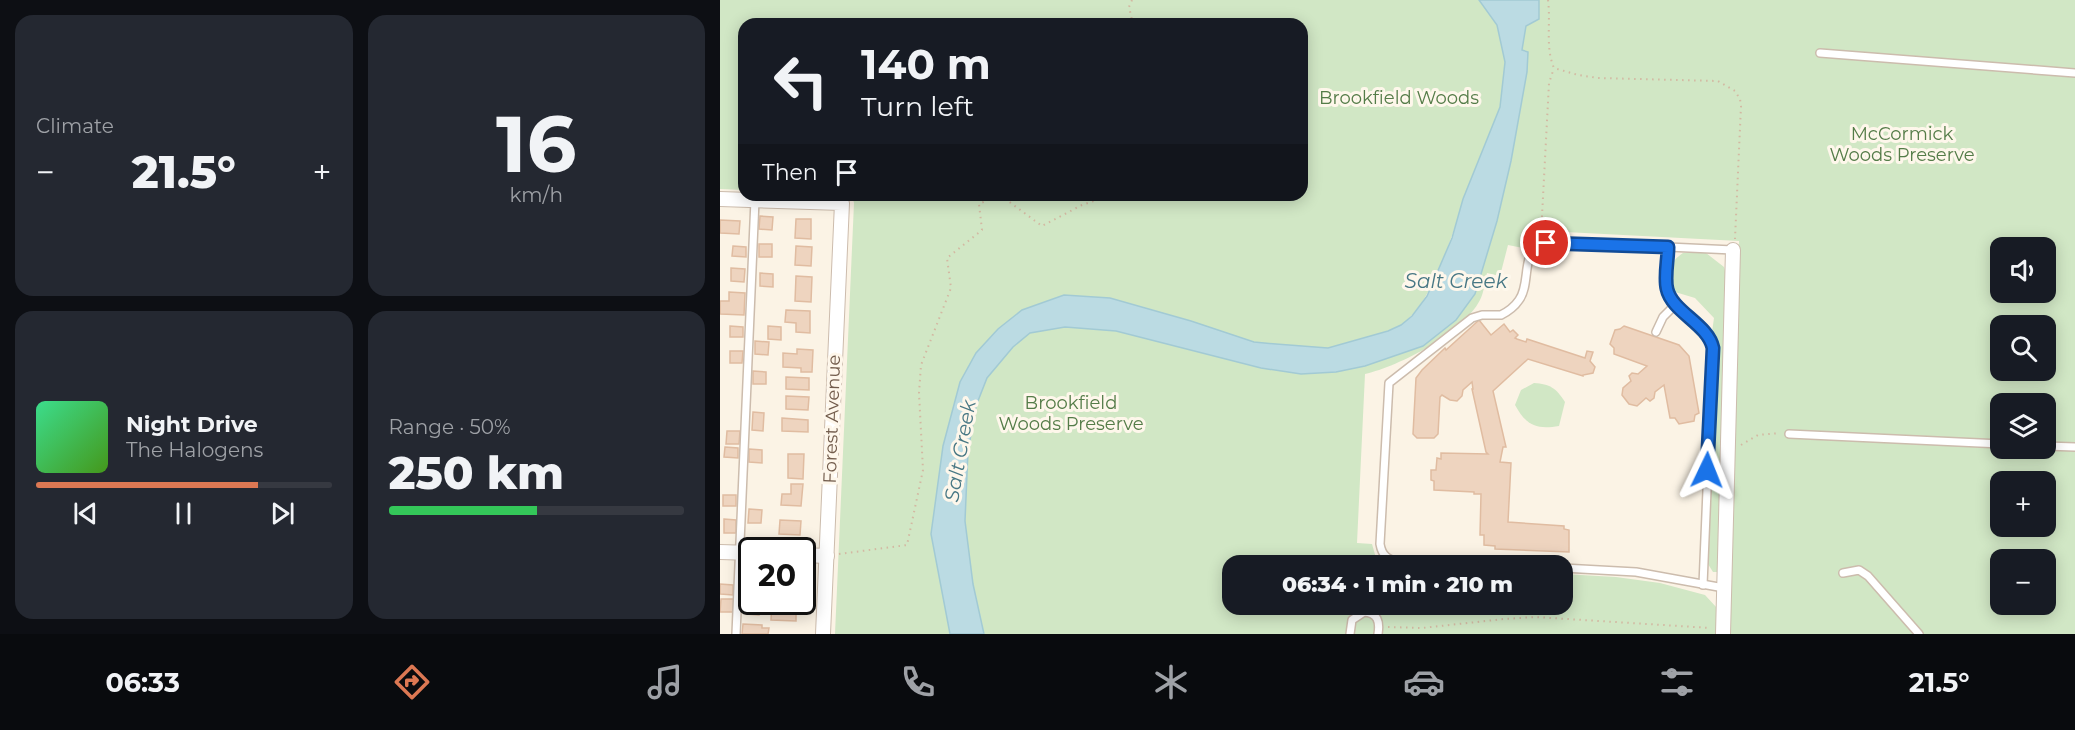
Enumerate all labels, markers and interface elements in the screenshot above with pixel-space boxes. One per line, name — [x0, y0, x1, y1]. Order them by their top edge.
text: 140 m — [861, 38, 991, 90]
icon: left — [762, 42, 840, 120]
park label: Brookfield Woods — [1319, 87, 1479, 109]
text: Turn left — [861, 90, 974, 123]
text: 16 — [496, 96, 576, 192]
text: Climate — [36, 114, 114, 138]
park label: McCormick Woods Preserve — [1829, 123, 1975, 166]
text: 21.5° — [132, 144, 236, 199]
text: − — [36, 152, 55, 192]
text: + — [313, 152, 332, 192]
icon: arrive — [830, 156, 863, 189]
text: Then — [762, 159, 818, 186]
text: km/h — [510, 183, 563, 207]
pin — [1520, 217, 1571, 268]
icon: arrive — [1529, 226, 1562, 259]
map controls — [1990, 237, 2056, 615]
button: sound — [1990, 237, 2056, 303]
water label: Salt Creek — [1405, 269, 1509, 293]
button: search — [1990, 315, 2056, 381]
street label: Forest Avenue — [819, 354, 845, 484]
park label: Brookfield Woods Preserve — [998, 392, 1144, 435]
button: layers — [1990, 393, 2056, 459]
water label: Salt Creek — [939, 397, 981, 504]
text: Night Drive — [126, 411, 258, 438]
text: Range · 50% — [389, 415, 511, 439]
text: The Halogens — [126, 438, 263, 462]
position arrow — [1675, 438, 1739, 502]
text: 250 km — [389, 445, 564, 500]
button: + — [1990, 471, 2056, 537]
icon: previous — [69, 497, 102, 530]
icon: pause — [167, 497, 200, 530]
icon: next — [266, 497, 299, 530]
speed limit sign: 20 — [738, 537, 816, 615]
button: − — [1990, 549, 2056, 615]
text: 06:34 · 1 min · 210 m — [1282, 571, 1513, 598]
icon: directions — [391, 661, 433, 703]
icon: music — [644, 661, 686, 703]
icon: phone — [897, 661, 939, 703]
icon: climate — [1150, 661, 1192, 703]
icon: car — [1403, 661, 1445, 703]
icon: filters — [1656, 661, 1698, 703]
text: 06:33 — [105, 666, 180, 699]
text: 21.5° — [1909, 666, 1969, 699]

